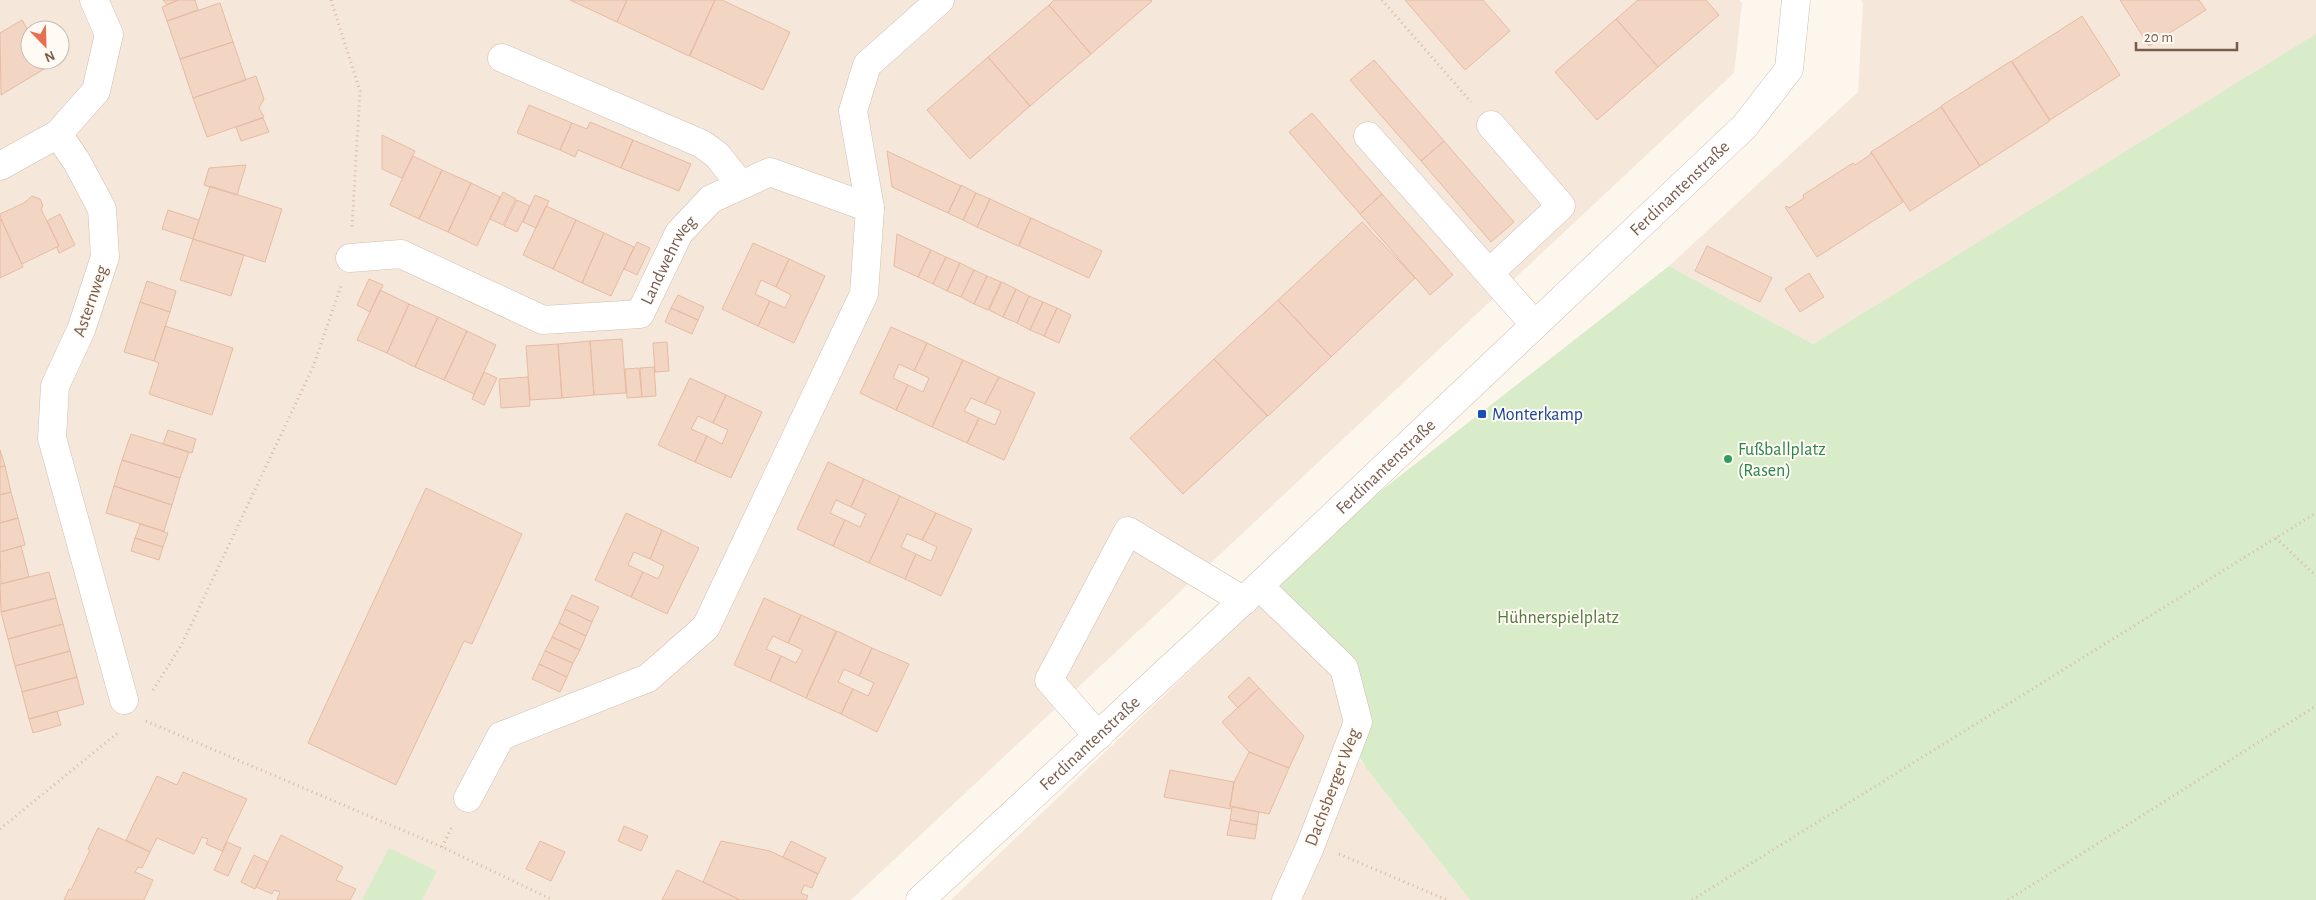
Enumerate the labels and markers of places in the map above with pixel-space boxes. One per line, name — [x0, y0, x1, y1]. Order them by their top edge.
place label: Monterkamp — [1492, 406, 1583, 424]
marker: Monterkamp — [1476, 408, 1488, 420]
place label: Fußballplatz (Rasen) — [1738, 441, 1826, 480]
marker: Fußballplatz (Rasen) — [1722, 453, 1734, 465]

